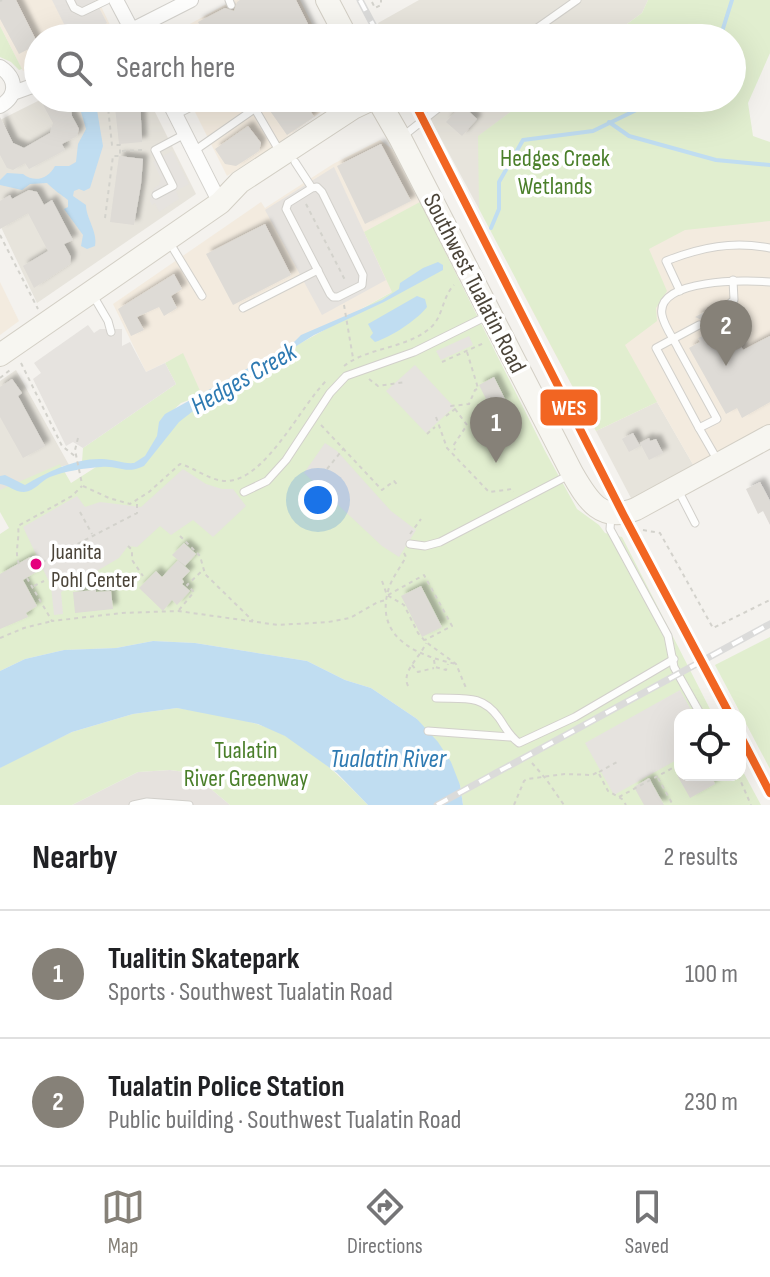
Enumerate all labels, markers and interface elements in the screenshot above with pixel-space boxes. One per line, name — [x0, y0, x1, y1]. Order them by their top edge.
search box — [24, 24, 746, 112]
icon: search — [52, 46, 96, 90]
text: Search here — [116, 50, 235, 86]
park label: Hedges Creek Wetlands — [500, 144, 610, 201]
street label: Southwest Tualatin Road — [417, 189, 532, 378]
pin: 2 — [700, 300, 752, 366]
water label: Hedges Creek — [185, 336, 303, 422]
line badge: WES — [539, 388, 599, 427]
text: WES — [552, 395, 586, 422]
pin: 1 — [470, 397, 522, 463]
your location — [298, 480, 338, 520]
place label: Juanita Pohl Center — [50, 539, 137, 594]
marker: Juanita Pohl Center — [28, 556, 44, 572]
map controls — [674, 709, 746, 781]
button: locate — [674, 709, 746, 781]
park label: Tualatin River Greenway — [184, 736, 308, 793]
water label: Tualatin River — [330, 744, 448, 775]
text: Nearby — [32, 837, 118, 878]
text: 2 results — [664, 842, 738, 873]
text: Tualitin Skatepark — [108, 941, 299, 977]
text: 1 — [53, 959, 63, 990]
text: 100 m — [685, 959, 738, 990]
text: Sports · Southwest Tualatin Road — [108, 977, 393, 1008]
text: Tualatin Police Station — [108, 1069, 345, 1105]
text: 2 — [52, 1087, 64, 1118]
text: 230 m — [684, 1087, 738, 1118]
text: Public building · Southwest Tualatin Road — [108, 1105, 461, 1136]
tab: Map — [101, 1185, 145, 1260]
tab: Directions — [347, 1185, 423, 1260]
tab: Saved — [625, 1185, 669, 1260]

